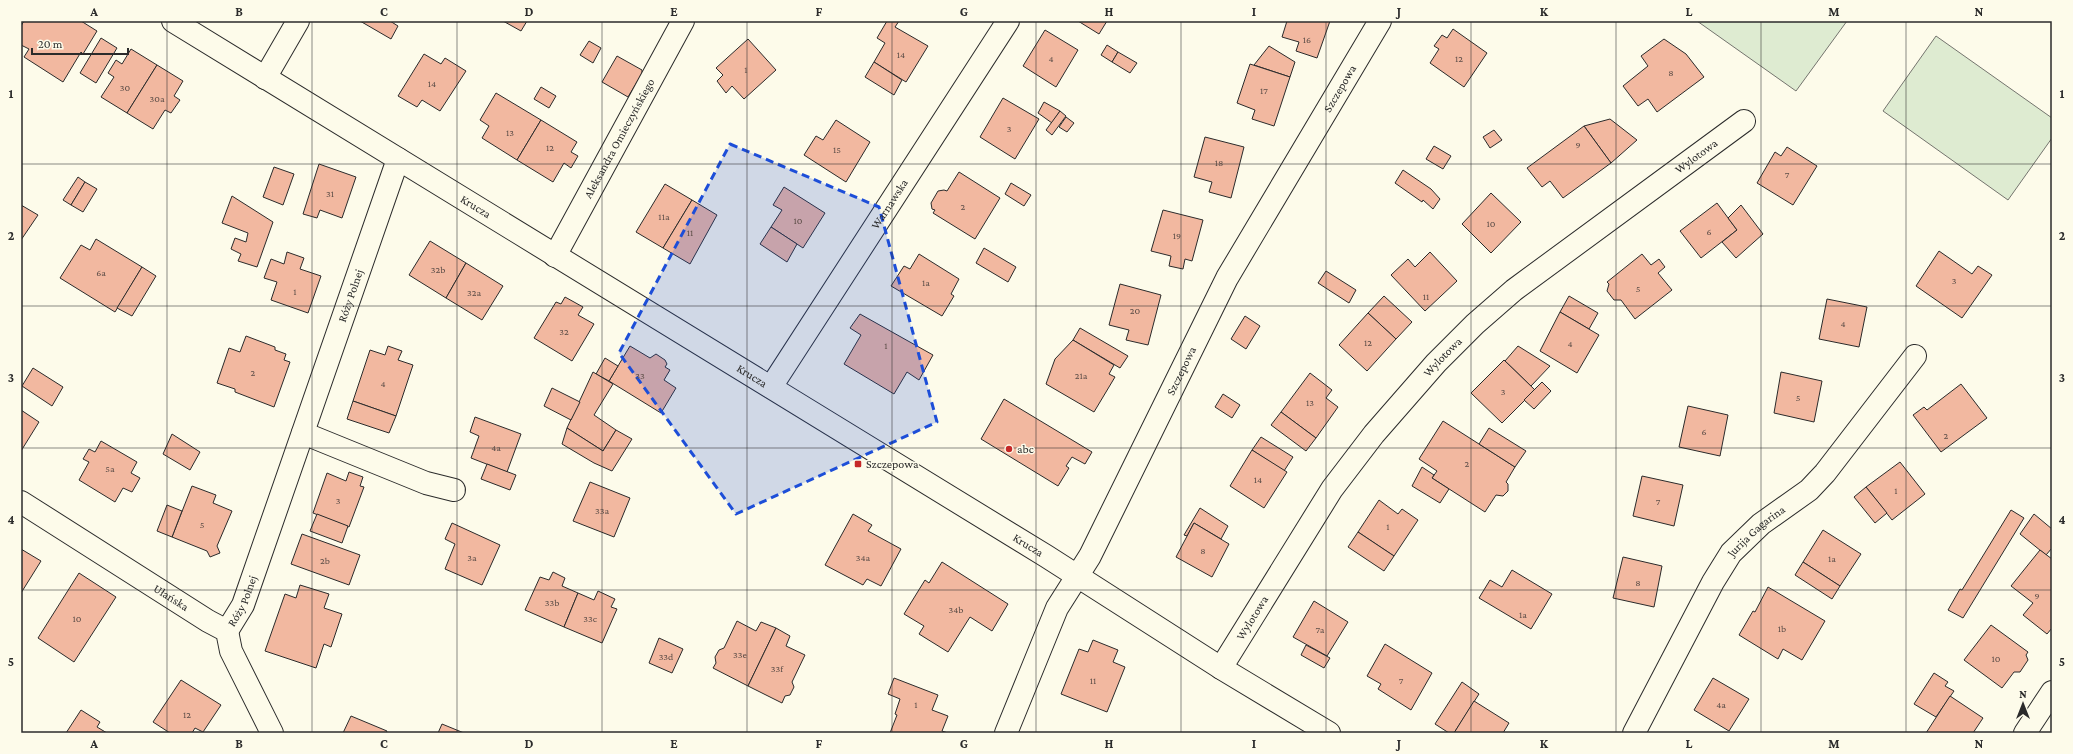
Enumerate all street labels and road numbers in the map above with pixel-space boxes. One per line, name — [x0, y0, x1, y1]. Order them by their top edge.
street label: Szczepowa — [1320, 62, 1359, 115]
street label: Aleksandra Omieczyńskiego — [581, 76, 657, 201]
street label: Wylotowa — [1672, 136, 1721, 176]
street label: Warnawska — [868, 176, 911, 232]
street label: Krucza — [458, 192, 494, 221]
street label: Róży Polnej — [335, 267, 366, 324]
street label: Wylotowa — [1420, 334, 1465, 380]
street label: Szczepowa — [1163, 344, 1199, 398]
street label: Krucza — [734, 361, 770, 391]
street label: Jurija Gagarina — [1723, 502, 1788, 560]
street label: Krucza — [1010, 530, 1046, 560]
street label: Róży Polnej — [224, 573, 260, 629]
street label: Ułańska — [151, 581, 192, 614]
street label: Wylotowa — [1233, 593, 1271, 643]

